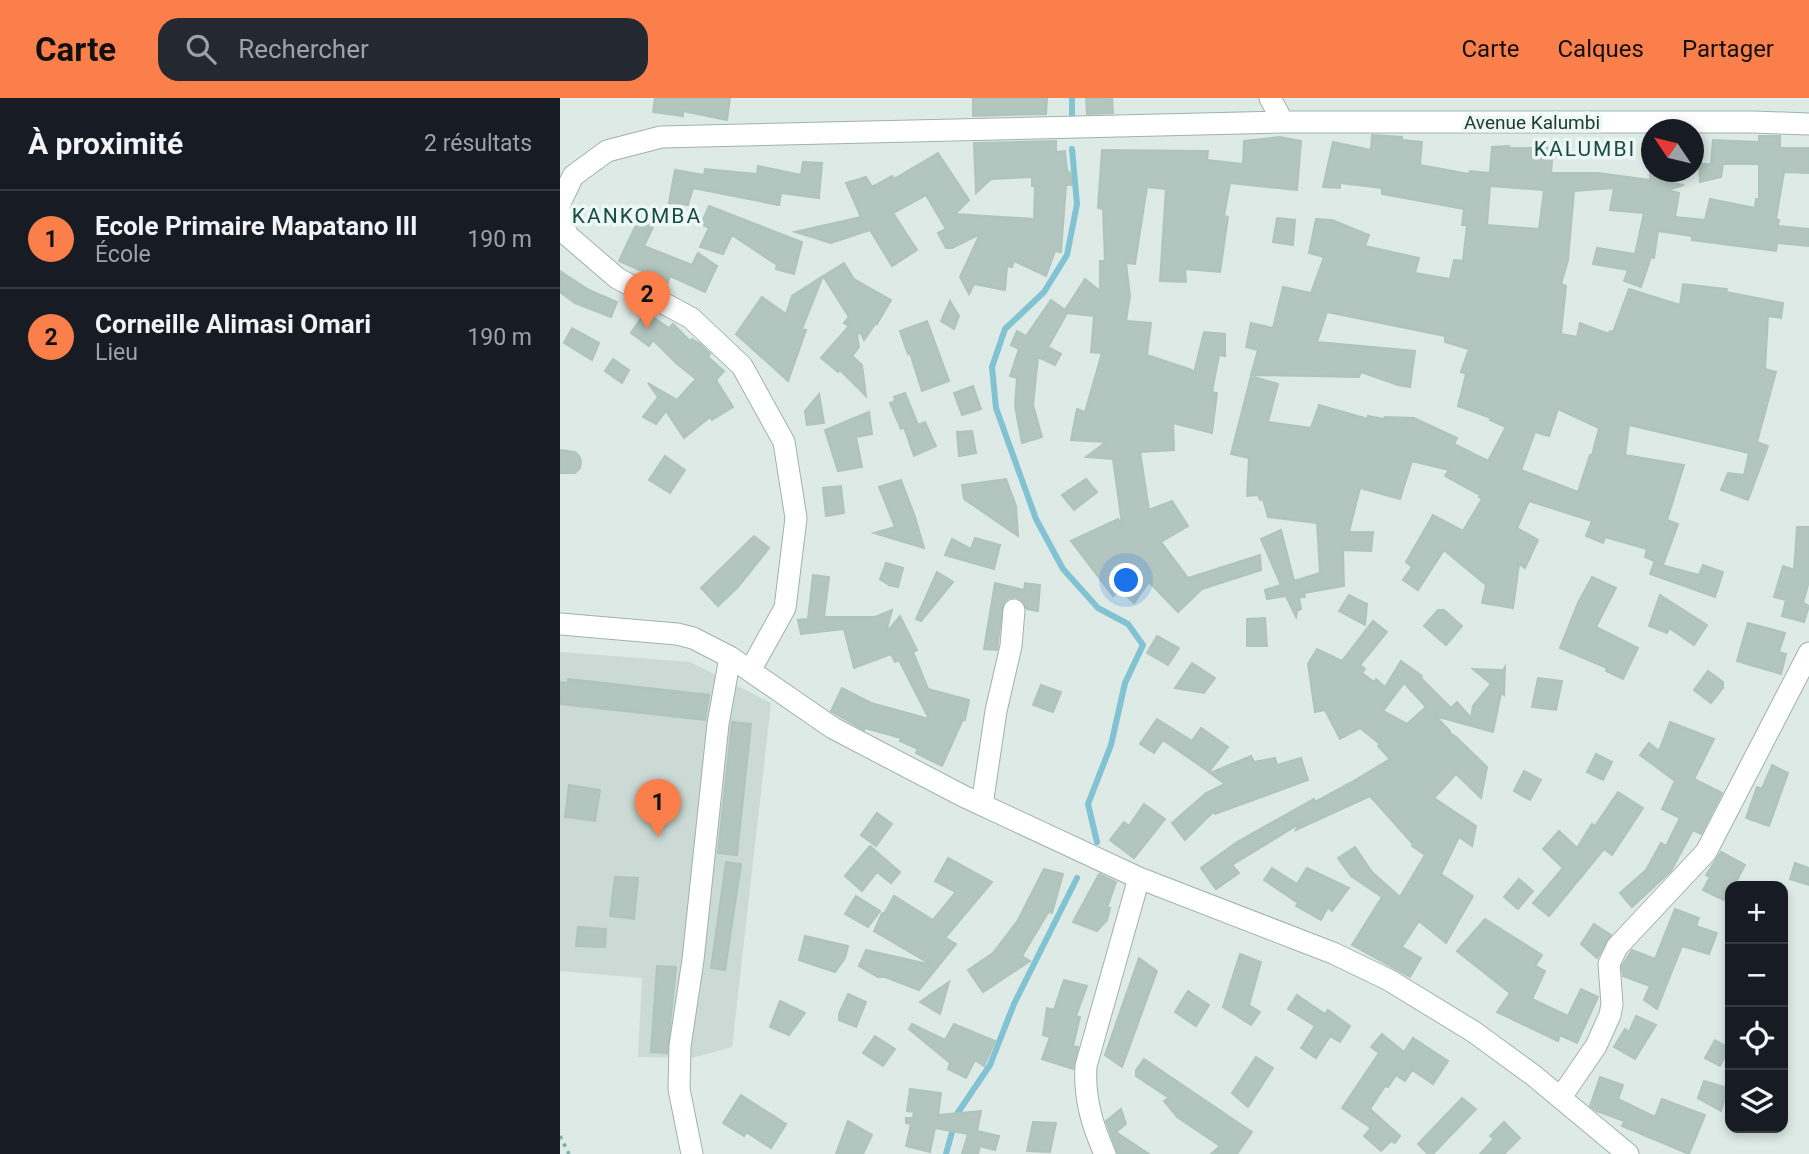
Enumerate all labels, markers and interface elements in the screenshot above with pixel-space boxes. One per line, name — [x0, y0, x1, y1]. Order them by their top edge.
search box — [158, 18, 648, 81]
text: Carte — [35, 30, 116, 69]
icon: search — [182, 30, 220, 68]
text: Rechercher — [238, 34, 369, 64]
text: Carte — [1461, 35, 1519, 63]
text: Calques — [1557, 35, 1644, 63]
text: Partager — [1682, 35, 1774, 63]
street label: Avenue Kalumbi — [1464, 111, 1600, 134]
north arrow — [1641, 119, 1704, 182]
text: À proximité — [28, 126, 183, 161]
text: 2 résultats — [424, 130, 532, 157]
district label: KALUMBI — [1534, 137, 1636, 161]
district label: KANKOMBA — [572, 204, 702, 228]
text: Ecole Primaire Mapatano III — [95, 211, 418, 241]
text: 1 — [44, 226, 58, 253]
text: 190 m — [467, 226, 532, 253]
text: École — [95, 241, 151, 268]
pin: 2 — [624, 271, 670, 329]
text: Corneille Alimasi Omari — [95, 309, 371, 339]
text: 2 — [44, 324, 58, 351]
text: 190 m — [467, 324, 532, 351]
text: Lieu — [95, 339, 138, 366]
your location — [1109, 563, 1143, 597]
pin: 1 — [635, 779, 681, 837]
map controls — [1725, 881, 1788, 1133]
button: + — [1725, 881, 1788, 944]
button: − — [1725, 944, 1788, 1007]
button: locate — [1725, 1007, 1788, 1070]
button: layers — [1725, 1070, 1788, 1133]

